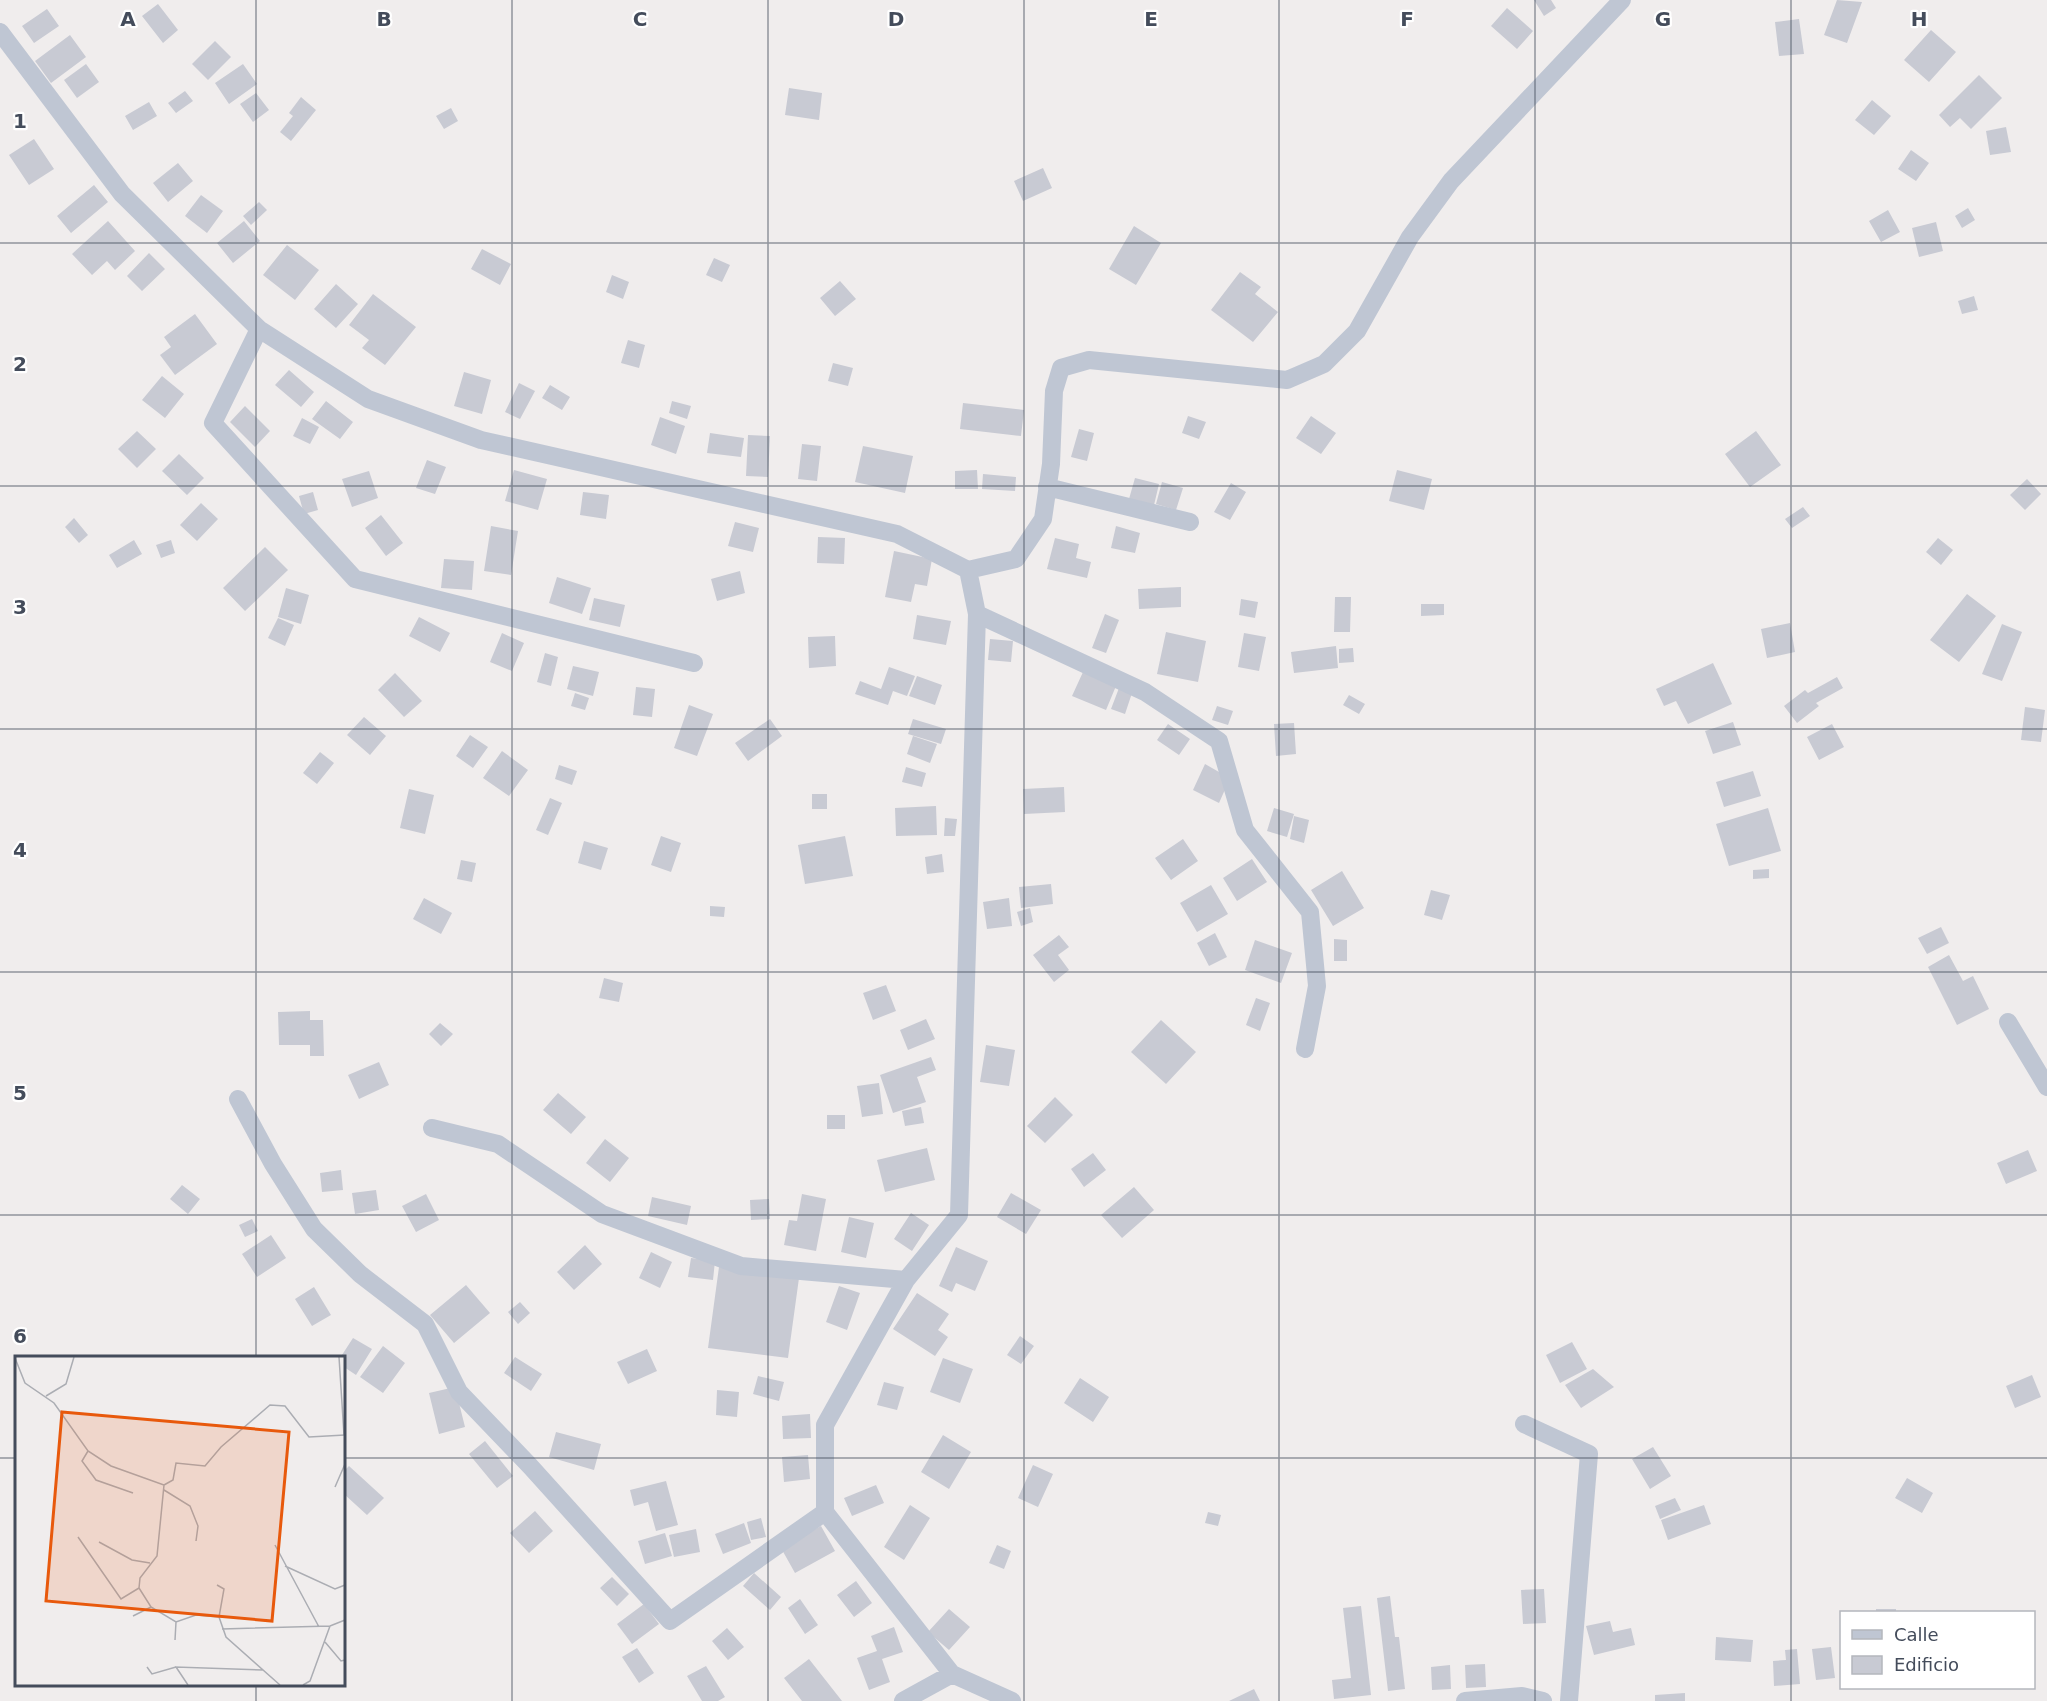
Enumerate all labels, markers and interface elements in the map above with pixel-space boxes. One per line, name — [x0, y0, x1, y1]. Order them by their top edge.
text: A — [120, 7, 136, 31]
text: B — [376, 7, 392, 31]
text: C — [633, 7, 647, 31]
text: D — [888, 7, 904, 31]
text: E — [1144, 7, 1158, 31]
text: F — [1400, 7, 1414, 31]
text: G — [1655, 7, 1671, 31]
text: H — [1911, 7, 1927, 31]
text: 1 — [13, 109, 27, 133]
text: 2 — [13, 352, 27, 376]
text: 3 — [13, 595, 27, 619]
text: 4 — [13, 838, 27, 862]
text: 5 — [13, 1081, 27, 1105]
text: 6 — [13, 1324, 27, 1348]
inset map — [15, 1356, 345, 1686]
legend — [1840, 1611, 2035, 1689]
text: Calle — [1894, 1624, 1939, 1645]
text: Edificio — [1894, 1654, 1959, 1675]

